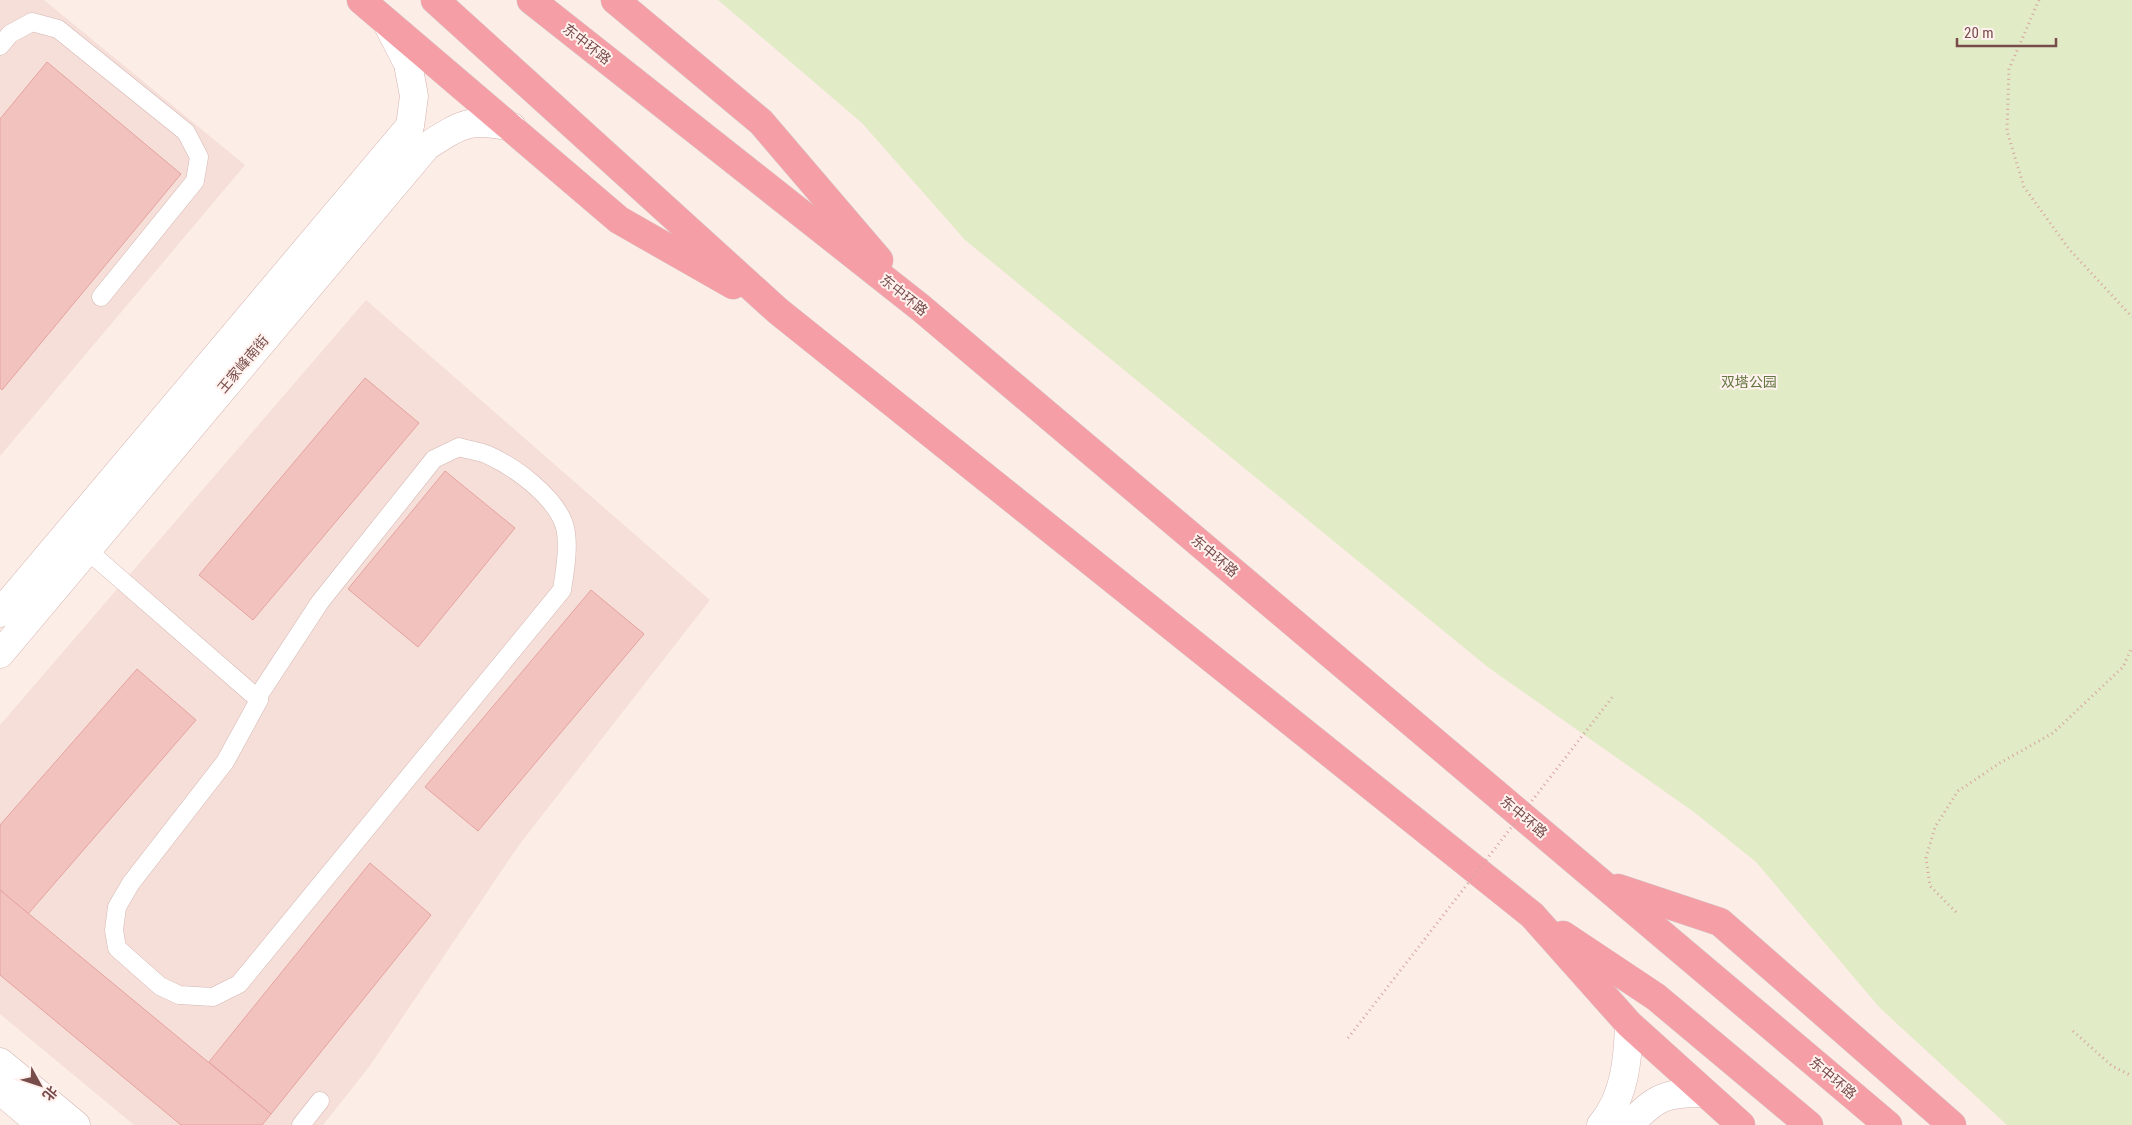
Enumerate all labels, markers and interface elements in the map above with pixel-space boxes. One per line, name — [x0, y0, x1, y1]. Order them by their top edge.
scale bar — [1957, 15, 2056, 47]
street label: 东中环路 — [560, 20, 614, 68]
text: 20 m — [1964, 24, 1994, 42]
street label: 东中环路 — [877, 271, 931, 319]
street label: 王家峰南街 — [214, 332, 272, 396]
park label: 双塔公园 — [1721, 374, 1777, 390]
street label: 东中环路 — [1188, 532, 1242, 580]
street label: 东中环路 — [1497, 793, 1551, 841]
street label: 东中环路 — [1806, 1054, 1860, 1102]
north arrow — [15, 1060, 65, 1110]
text: 北 — [39, 1083, 61, 1104]

